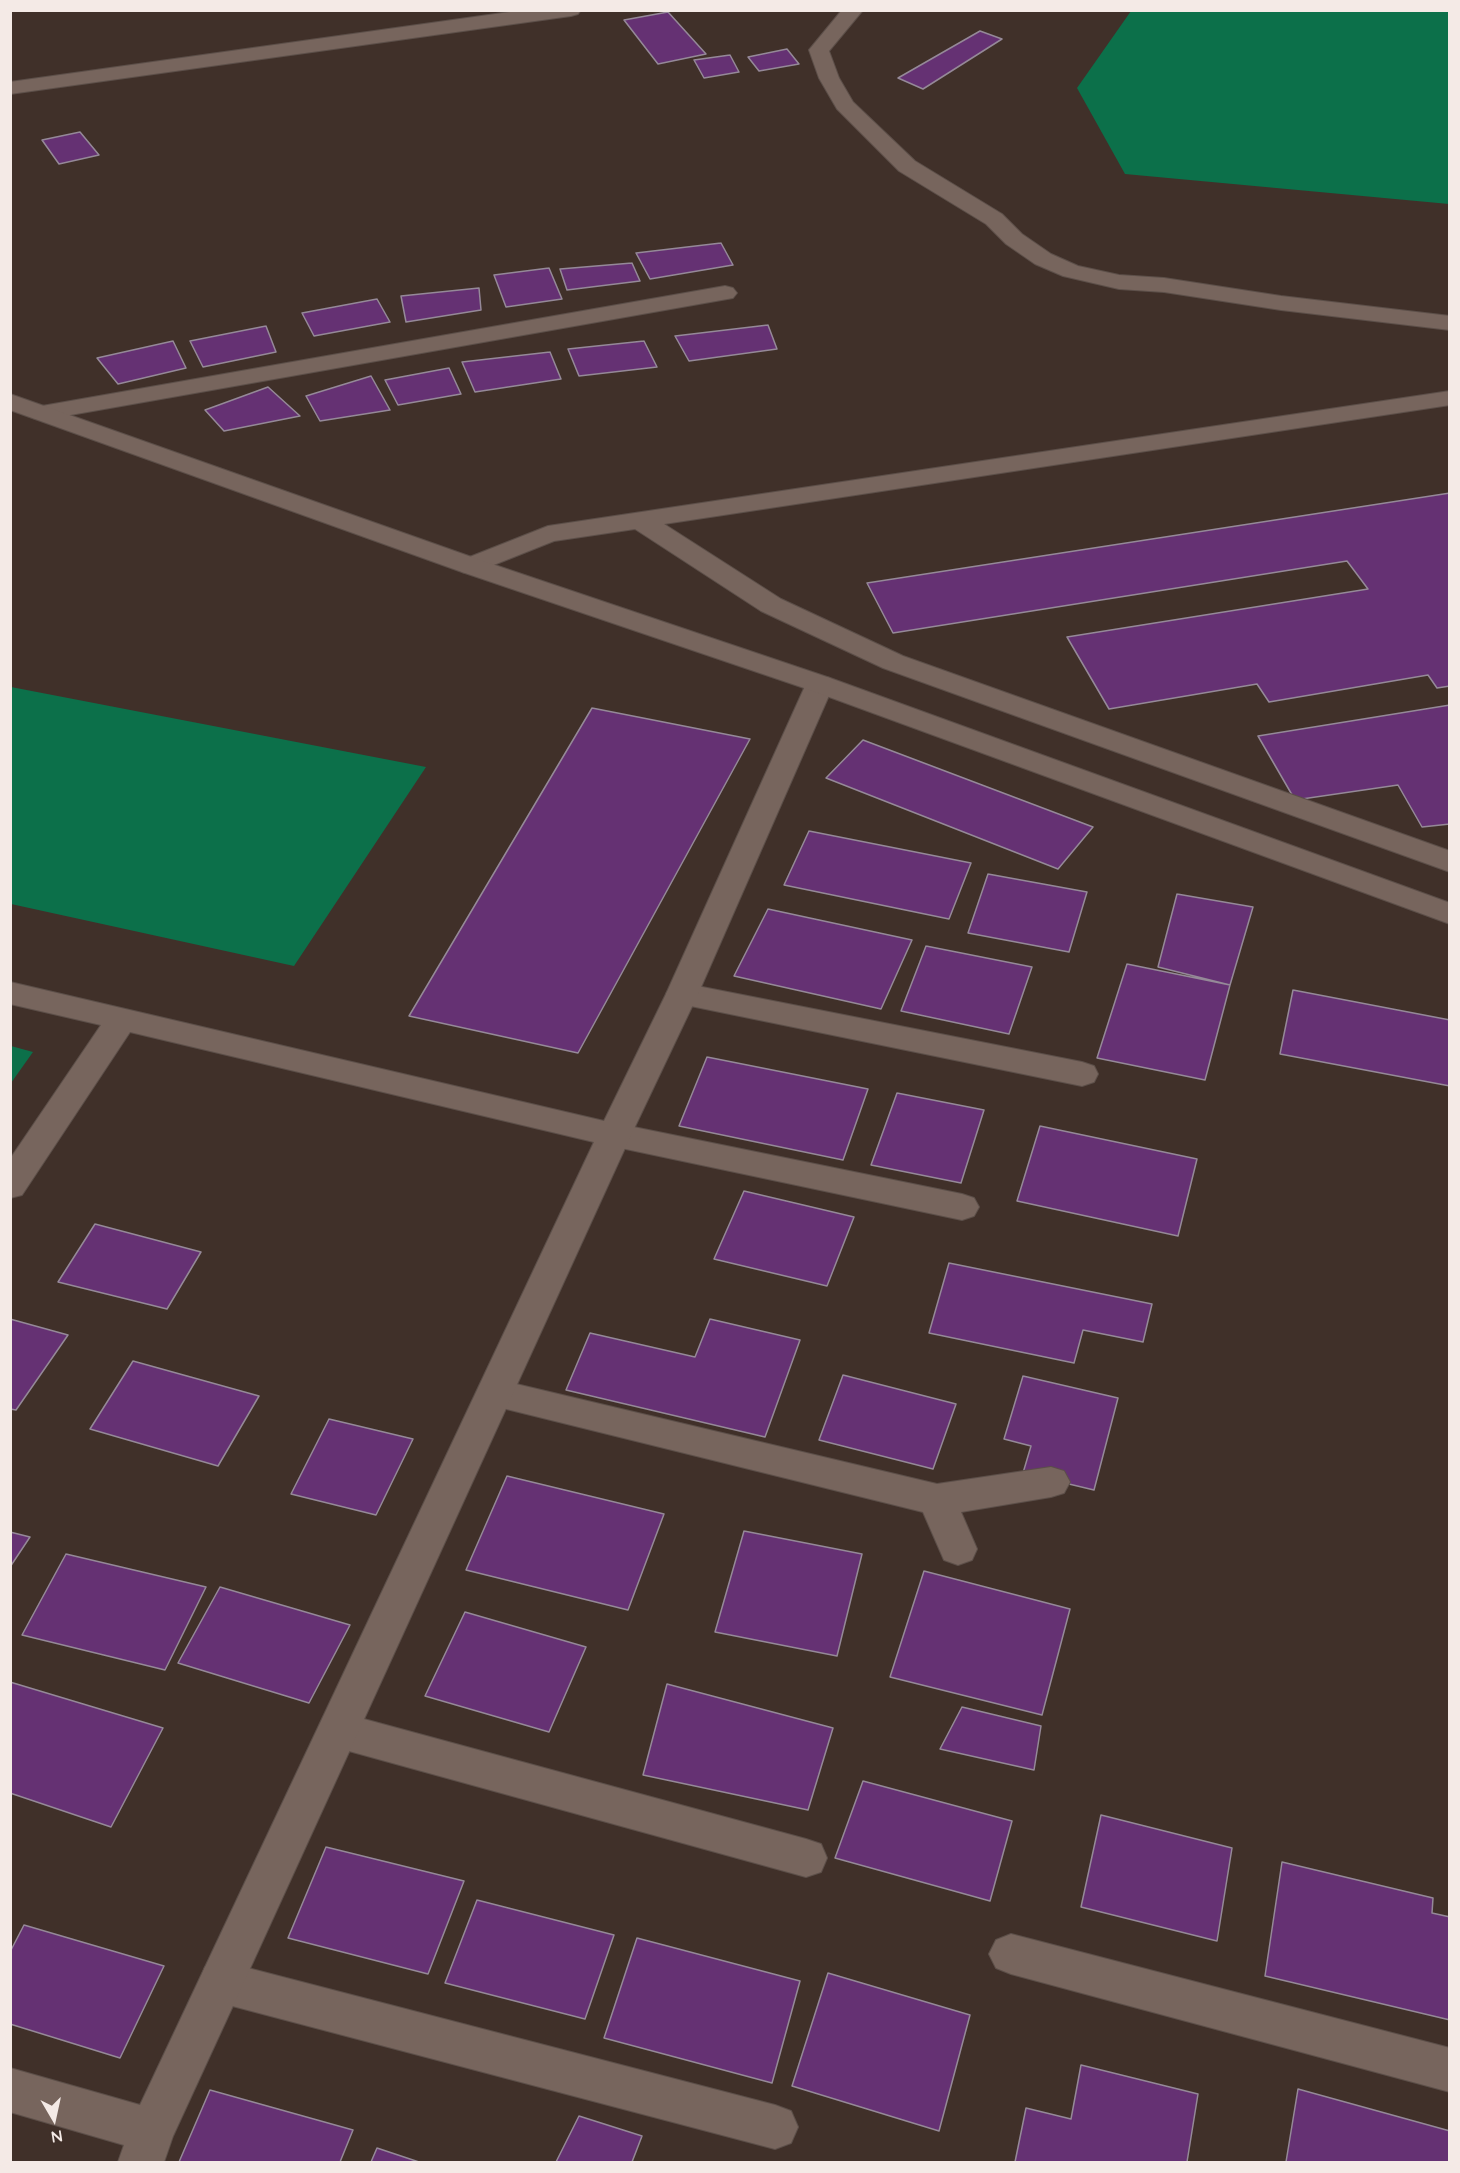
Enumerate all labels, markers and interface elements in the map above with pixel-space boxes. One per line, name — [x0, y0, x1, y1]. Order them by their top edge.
north arrow — [24, 2089, 84, 2149]
text: N — [49, 2126, 64, 2148]

